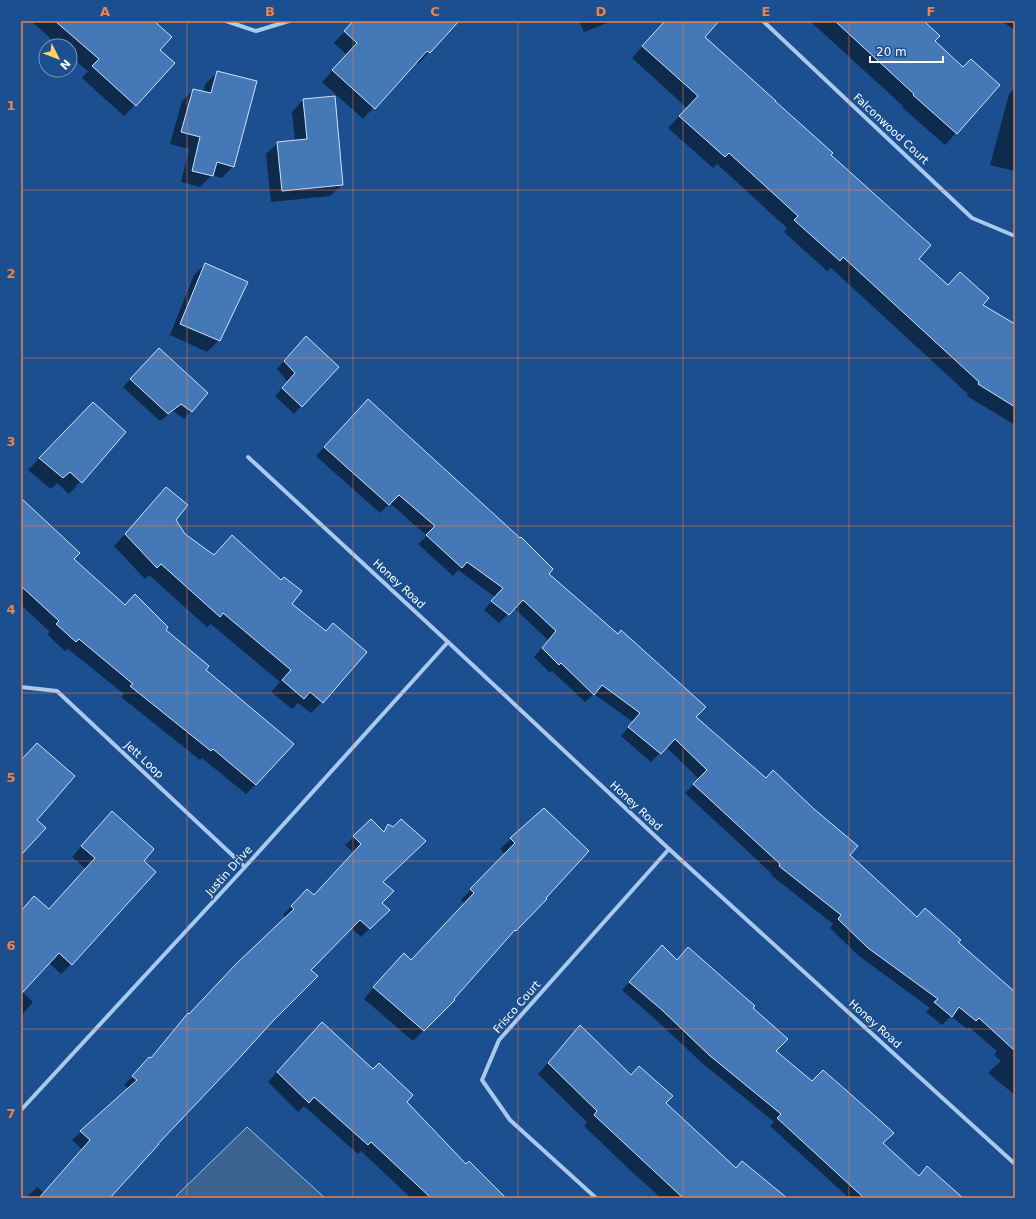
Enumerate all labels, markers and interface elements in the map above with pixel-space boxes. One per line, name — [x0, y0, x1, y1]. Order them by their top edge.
text: A — [100, 4, 110, 19]
text: B — [265, 4, 275, 19]
text: C — [430, 4, 440, 19]
text: D — [596, 4, 607, 19]
text: E — [762, 4, 770, 19]
text: F — [927, 4, 935, 19]
north arrow — [38, 38, 78, 78]
scale bar — [870, 38, 943, 64]
text: 20 m — [876, 45, 907, 59]
text: N — [57, 57, 73, 72]
street label: Falconwood Court — [851, 91, 932, 168]
text: 1 — [6, 98, 16, 113]
text: 2 — [6, 266, 16, 281]
text: 3 — [6, 434, 16, 449]
street label: Honey Road — [370, 557, 428, 611]
text: 4 — [6, 602, 16, 617]
street label: Jett Loop — [121, 738, 166, 781]
text: 5 — [6, 770, 16, 785]
street label: Honey Road — [607, 779, 665, 833]
street label: Justin Drive — [202, 843, 255, 900]
text: 6 — [6, 938, 16, 953]
street label: Frisco Court — [491, 978, 544, 1036]
street label: Honey Road — [846, 997, 904, 1051]
text: 7 — [6, 1106, 16, 1121]

